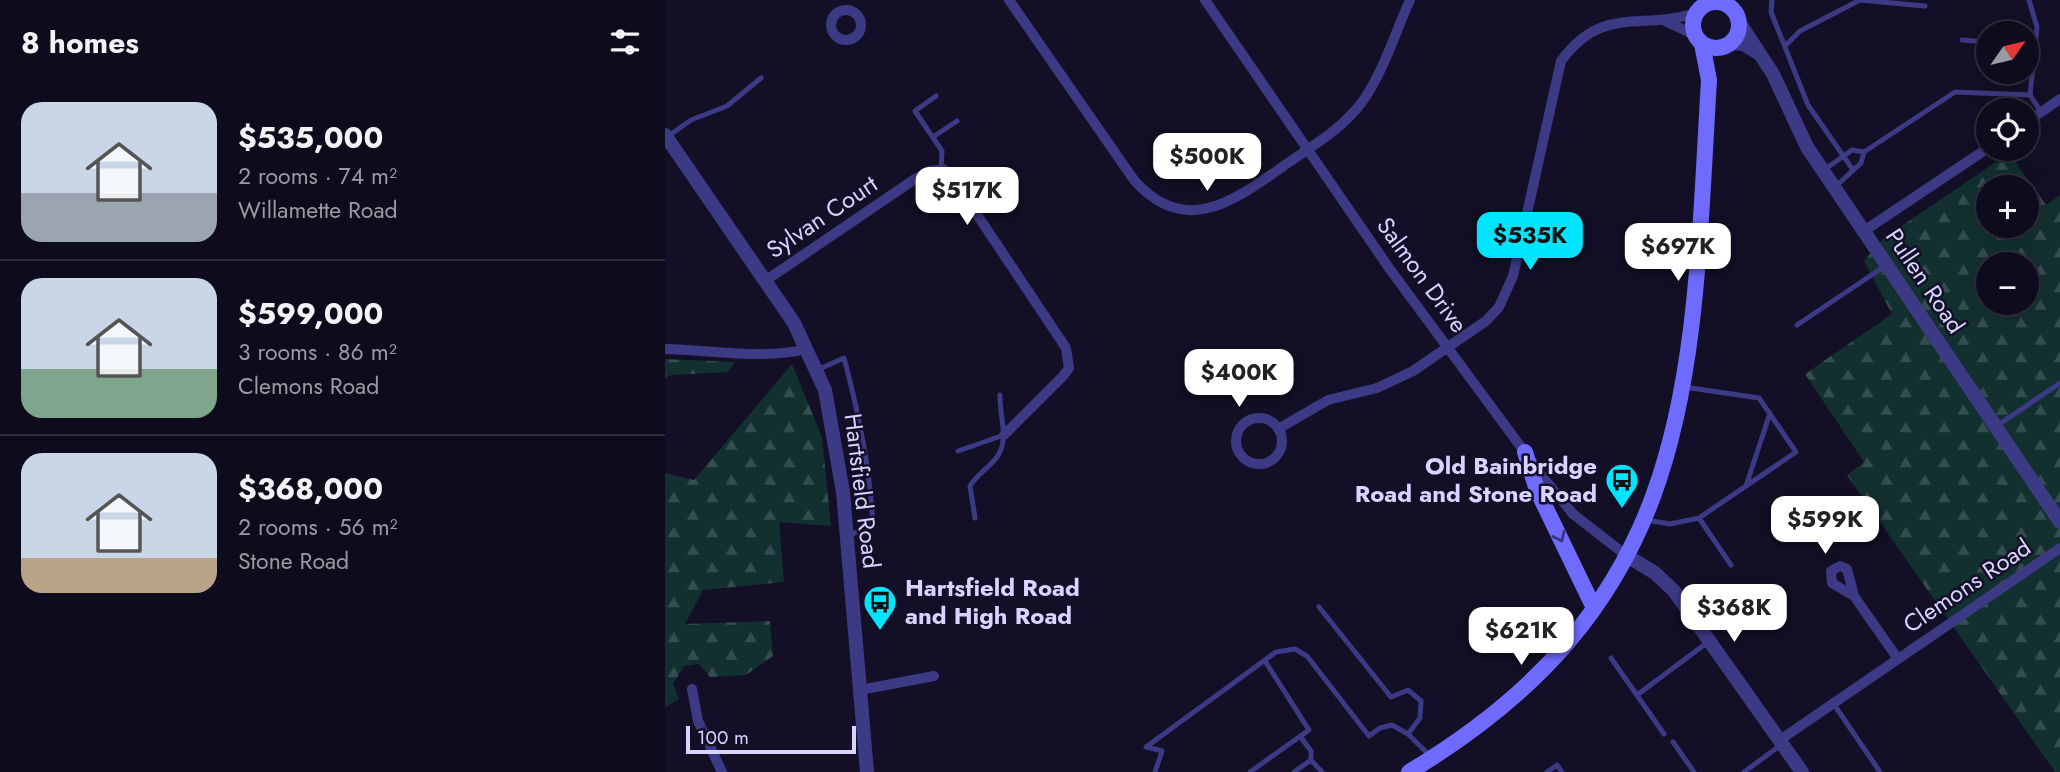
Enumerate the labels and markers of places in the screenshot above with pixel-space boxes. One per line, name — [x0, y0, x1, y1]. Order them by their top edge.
pin: $500K — [1158, 134, 1256, 193]
pin: $517K — [918, 168, 1016, 227]
pin: $535K — [1481, 212, 1579, 272]
pin: $697K — [1629, 224, 1727, 283]
pin: $400K — [1190, 350, 1288, 409]
place label: Old Bainbridge Road and Stone Road — [1355, 448, 1597, 511]
bus stop icon: Old Bainbridge Road and Stone Road — [1603, 461, 1641, 510]
pin: $599K — [1776, 496, 1874, 556]
place label: Hartsfield Road and High Road — [905, 570, 1080, 633]
bus stop icon: Hartsfield Road and High Road — [861, 583, 899, 632]
pin: $368K — [1685, 584, 1783, 644]
pin: $621K — [1472, 608, 1570, 667]

